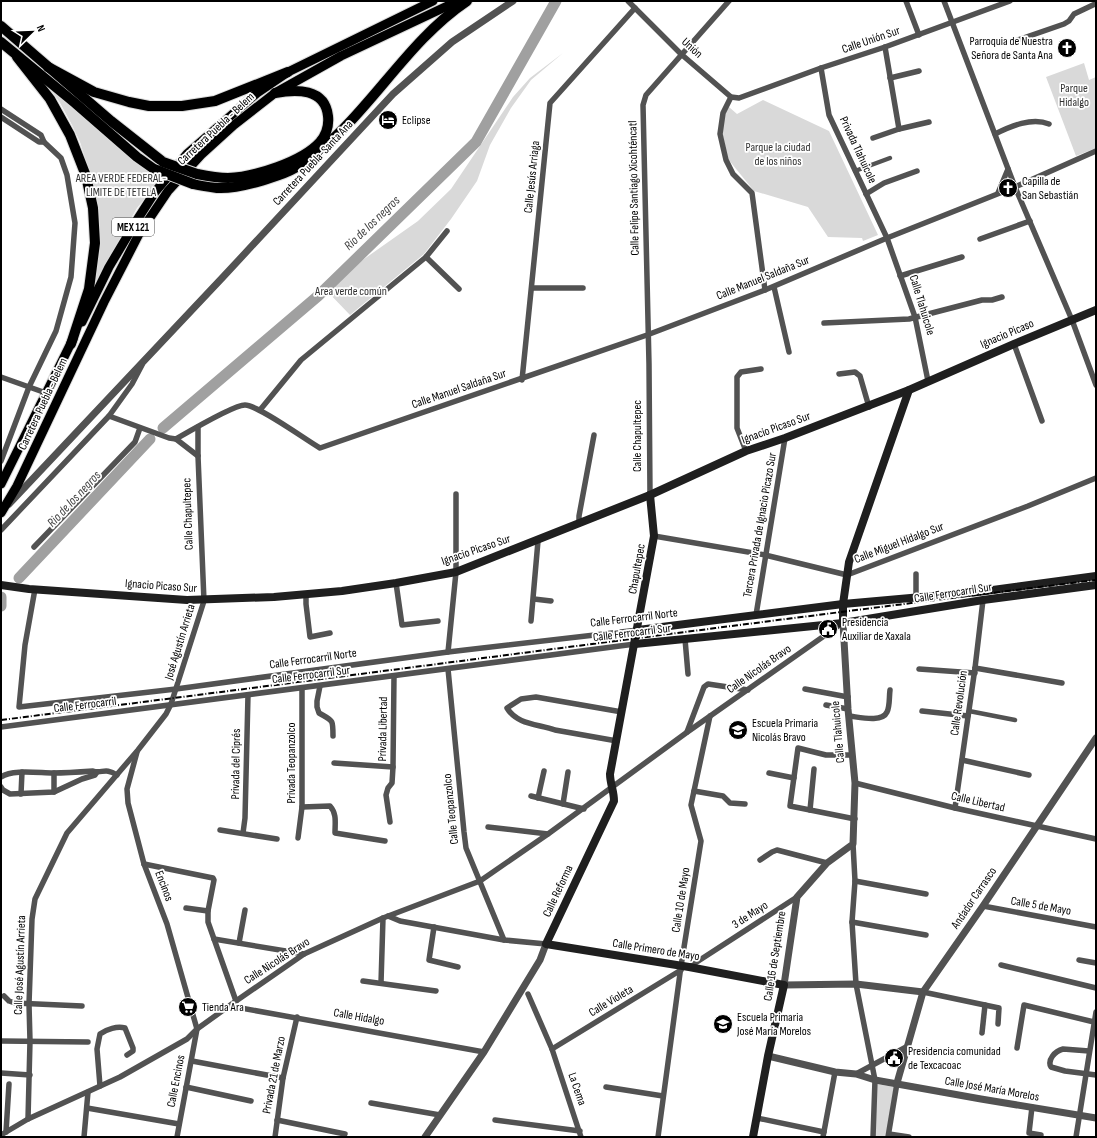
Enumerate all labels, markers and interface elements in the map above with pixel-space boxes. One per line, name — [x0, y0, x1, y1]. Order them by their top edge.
north arrow — [12, 12, 52, 52]
text: N — [34, 23, 48, 34]
street label: Calle Unión Sur — [840, 23, 902, 57]
place label: Parroquia de Nuestra Señora de Santa Ana — [969, 34, 1053, 63]
street label: Unión — [678, 35, 706, 61]
church icon: Parroquia de Nuestra Señora de Santa Ana — [1056, 37, 1078, 59]
park label: Parque Hidalgo — [1059, 81, 1089, 110]
street label: Carretera Puebla - Belem — [174, 89, 258, 169]
hotel icon: Eclipse — [377, 109, 399, 131]
place label: Eclipse — [402, 113, 431, 128]
street label: Privada Tlahuicole — [836, 114, 880, 186]
street label: Carretera Puebla-Santa Ana — [270, 117, 357, 209]
street label: Calle Felipe Santiago Xicohténcatl — [625, 120, 643, 256]
street label: Calle Jesús Arriaga — [521, 140, 543, 214]
park label: Parque la ciudad de los niños — [746, 140, 810, 169]
park label: AREA VERDE FEDERAL- LIMITE DE TETELA — [75, 171, 166, 200]
place label: Capilla de San Sebastián — [1022, 174, 1078, 203]
church icon: Capilla de San Sebastián — [997, 177, 1019, 199]
water label: Rio de los negros — [341, 192, 404, 254]
road number: MEX 121 — [112, 218, 154, 236]
street label: Calle Manuel Saldaña Sur — [714, 252, 812, 304]
street label: Calle Tlahuicole — [906, 273, 938, 337]
park label: Area verde común — [314, 284, 387, 299]
street label: Ignacio Picaso — [978, 316, 1036, 352]
street label: Carretera Puebla - Belem — [15, 355, 71, 452]
street label: Calle Manuel Saldaña Sur — [410, 366, 509, 412]
street label: Calle Chapultepec — [630, 400, 645, 472]
street label: Ignacio Picaso Sur — [739, 408, 813, 447]
street label: Tercera Privada de Ignacio Picazo Sur — [740, 451, 780, 599]
water label: Rio de los negros — [44, 467, 104, 531]
street label: Calle Chapultepec — [179, 477, 197, 550]
street label: Calle Miguel Hidalgo Sur — [852, 519, 947, 567]
street label: Ignacio Picaso Sur — [439, 531, 513, 569]
street label: Chapultepec — [625, 543, 649, 595]
street label: Ignacio Picaso Sur — [124, 576, 198, 596]
street label: Calle Ferrocarril Sur — [913, 579, 993, 607]
street label: José Agustín Arrieta — [161, 602, 199, 683]
street label: Calle Ferrocarril Norte — [589, 605, 679, 631]
place label: Presidencia Auxiliar de Xaxala — [841, 615, 911, 644]
public building icon: Presidencia Auxiliar de Xaxala — [817, 618, 839, 640]
street label: Calle Ferrocarril Sur — [592, 621, 672, 645]
street label: Calle Nicolás Bravo — [724, 641, 794, 697]
street label: Calle Ferrocarril Norte — [268, 645, 358, 673]
street label: Calle Ferrocarril Sur — [271, 663, 351, 687]
street label: Calle Revolución — [947, 670, 971, 736]
street label: Calle Ferrocarril — [53, 694, 117, 716]
street label: Privada Libertad — [375, 697, 391, 761]
street label: Calle Tlahuicole — [828, 700, 848, 764]
place label: Escuela Primaria Nicolás Bravo — [752, 716, 818, 745]
school or university icon: Escuela Primaria Nicolás Bravo — [727, 719, 749, 741]
street label: Privada Teopanzolco — [284, 722, 299, 804]
street label: Privada del Ciprés — [228, 729, 244, 799]
street label: Calle Teopanzolco — [440, 773, 462, 845]
street label: Calle Libertad — [950, 789, 1006, 815]
street label: Calle Reforma — [539, 862, 577, 919]
street label: Andador Carrasco — [947, 864, 1000, 932]
street label: Calle 10 de Mayo — [668, 866, 694, 934]
street label: Encinos — [151, 869, 177, 903]
street label: Calle 5 de Mayo — [1010, 893, 1072, 919]
street label: 3 de Mayo — [729, 898, 771, 932]
street label: Calle 16 de Septiembre — [760, 910, 790, 1002]
street label: Calle José Agustín Arrieta — [11, 915, 29, 1015]
street label: Calle Nicolás Bravo — [241, 934, 313, 988]
street label: Calle Primero de Mayo — [611, 936, 701, 964]
street label: Calle Violeta — [586, 982, 636, 1020]
supermarket icon: Tienda Ara — [177, 996, 199, 1018]
place label: Tienda Ara — [202, 1000, 244, 1015]
street label: Calle Hidalgo — [332, 1005, 386, 1029]
place label: Escuela Primaria José María Morelos — [736, 1010, 811, 1039]
school or university icon: Escuela Primaria José María Morelos — [712, 1013, 734, 1035]
street label: Privada 21 de Marzo — [259, 1035, 289, 1115]
place label: Presidencia comunidad de Texcacoac — [908, 1044, 1001, 1073]
public building icon: Presidencia comunidad de Texcacoac — [883, 1047, 905, 1069]
street label: Calle Encinos — [164, 1054, 188, 1108]
street label: La Cema — [564, 1071, 590, 1108]
street label: Calle José María Morelos — [944, 1073, 1040, 1105]

